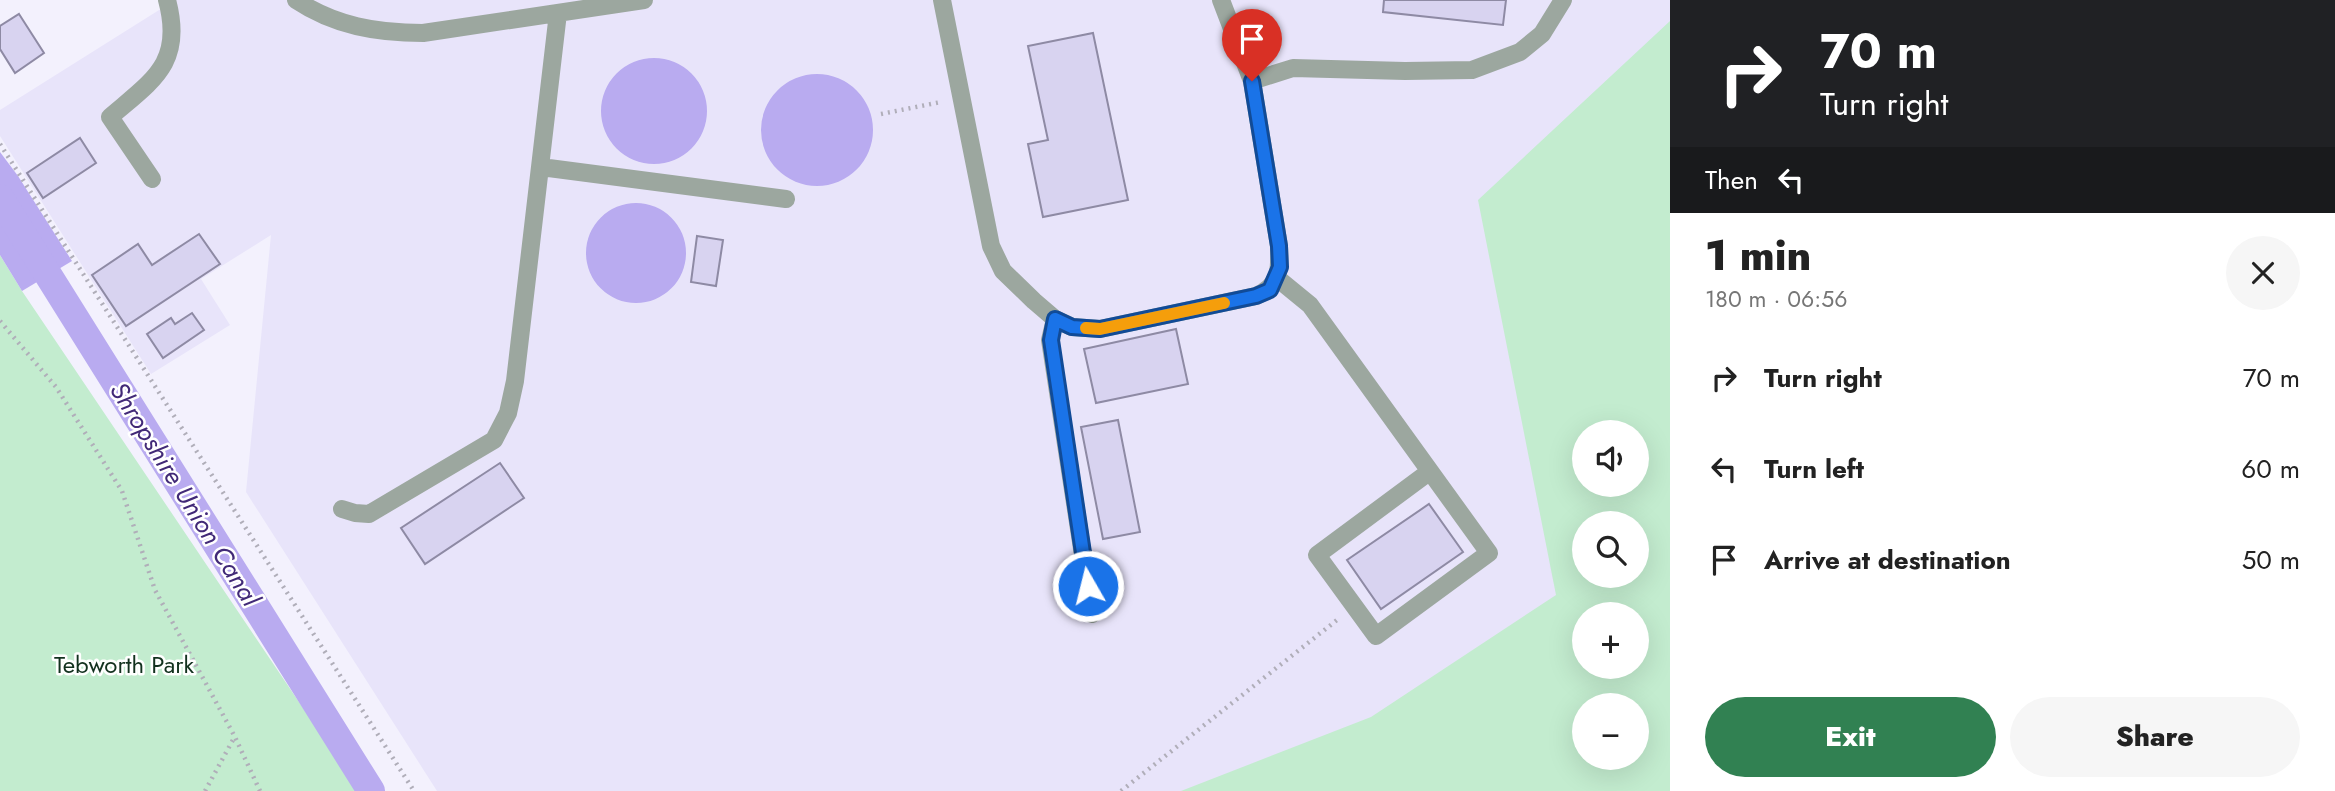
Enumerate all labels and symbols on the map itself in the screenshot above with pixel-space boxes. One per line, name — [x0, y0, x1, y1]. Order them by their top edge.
pin — [1222, 9, 1282, 81]
water label: Shropshire Union Canal — [101, 375, 270, 615]
position arrow — [1051, 549, 1125, 623]
park label: Tebworth Park — [54, 647, 194, 682]

